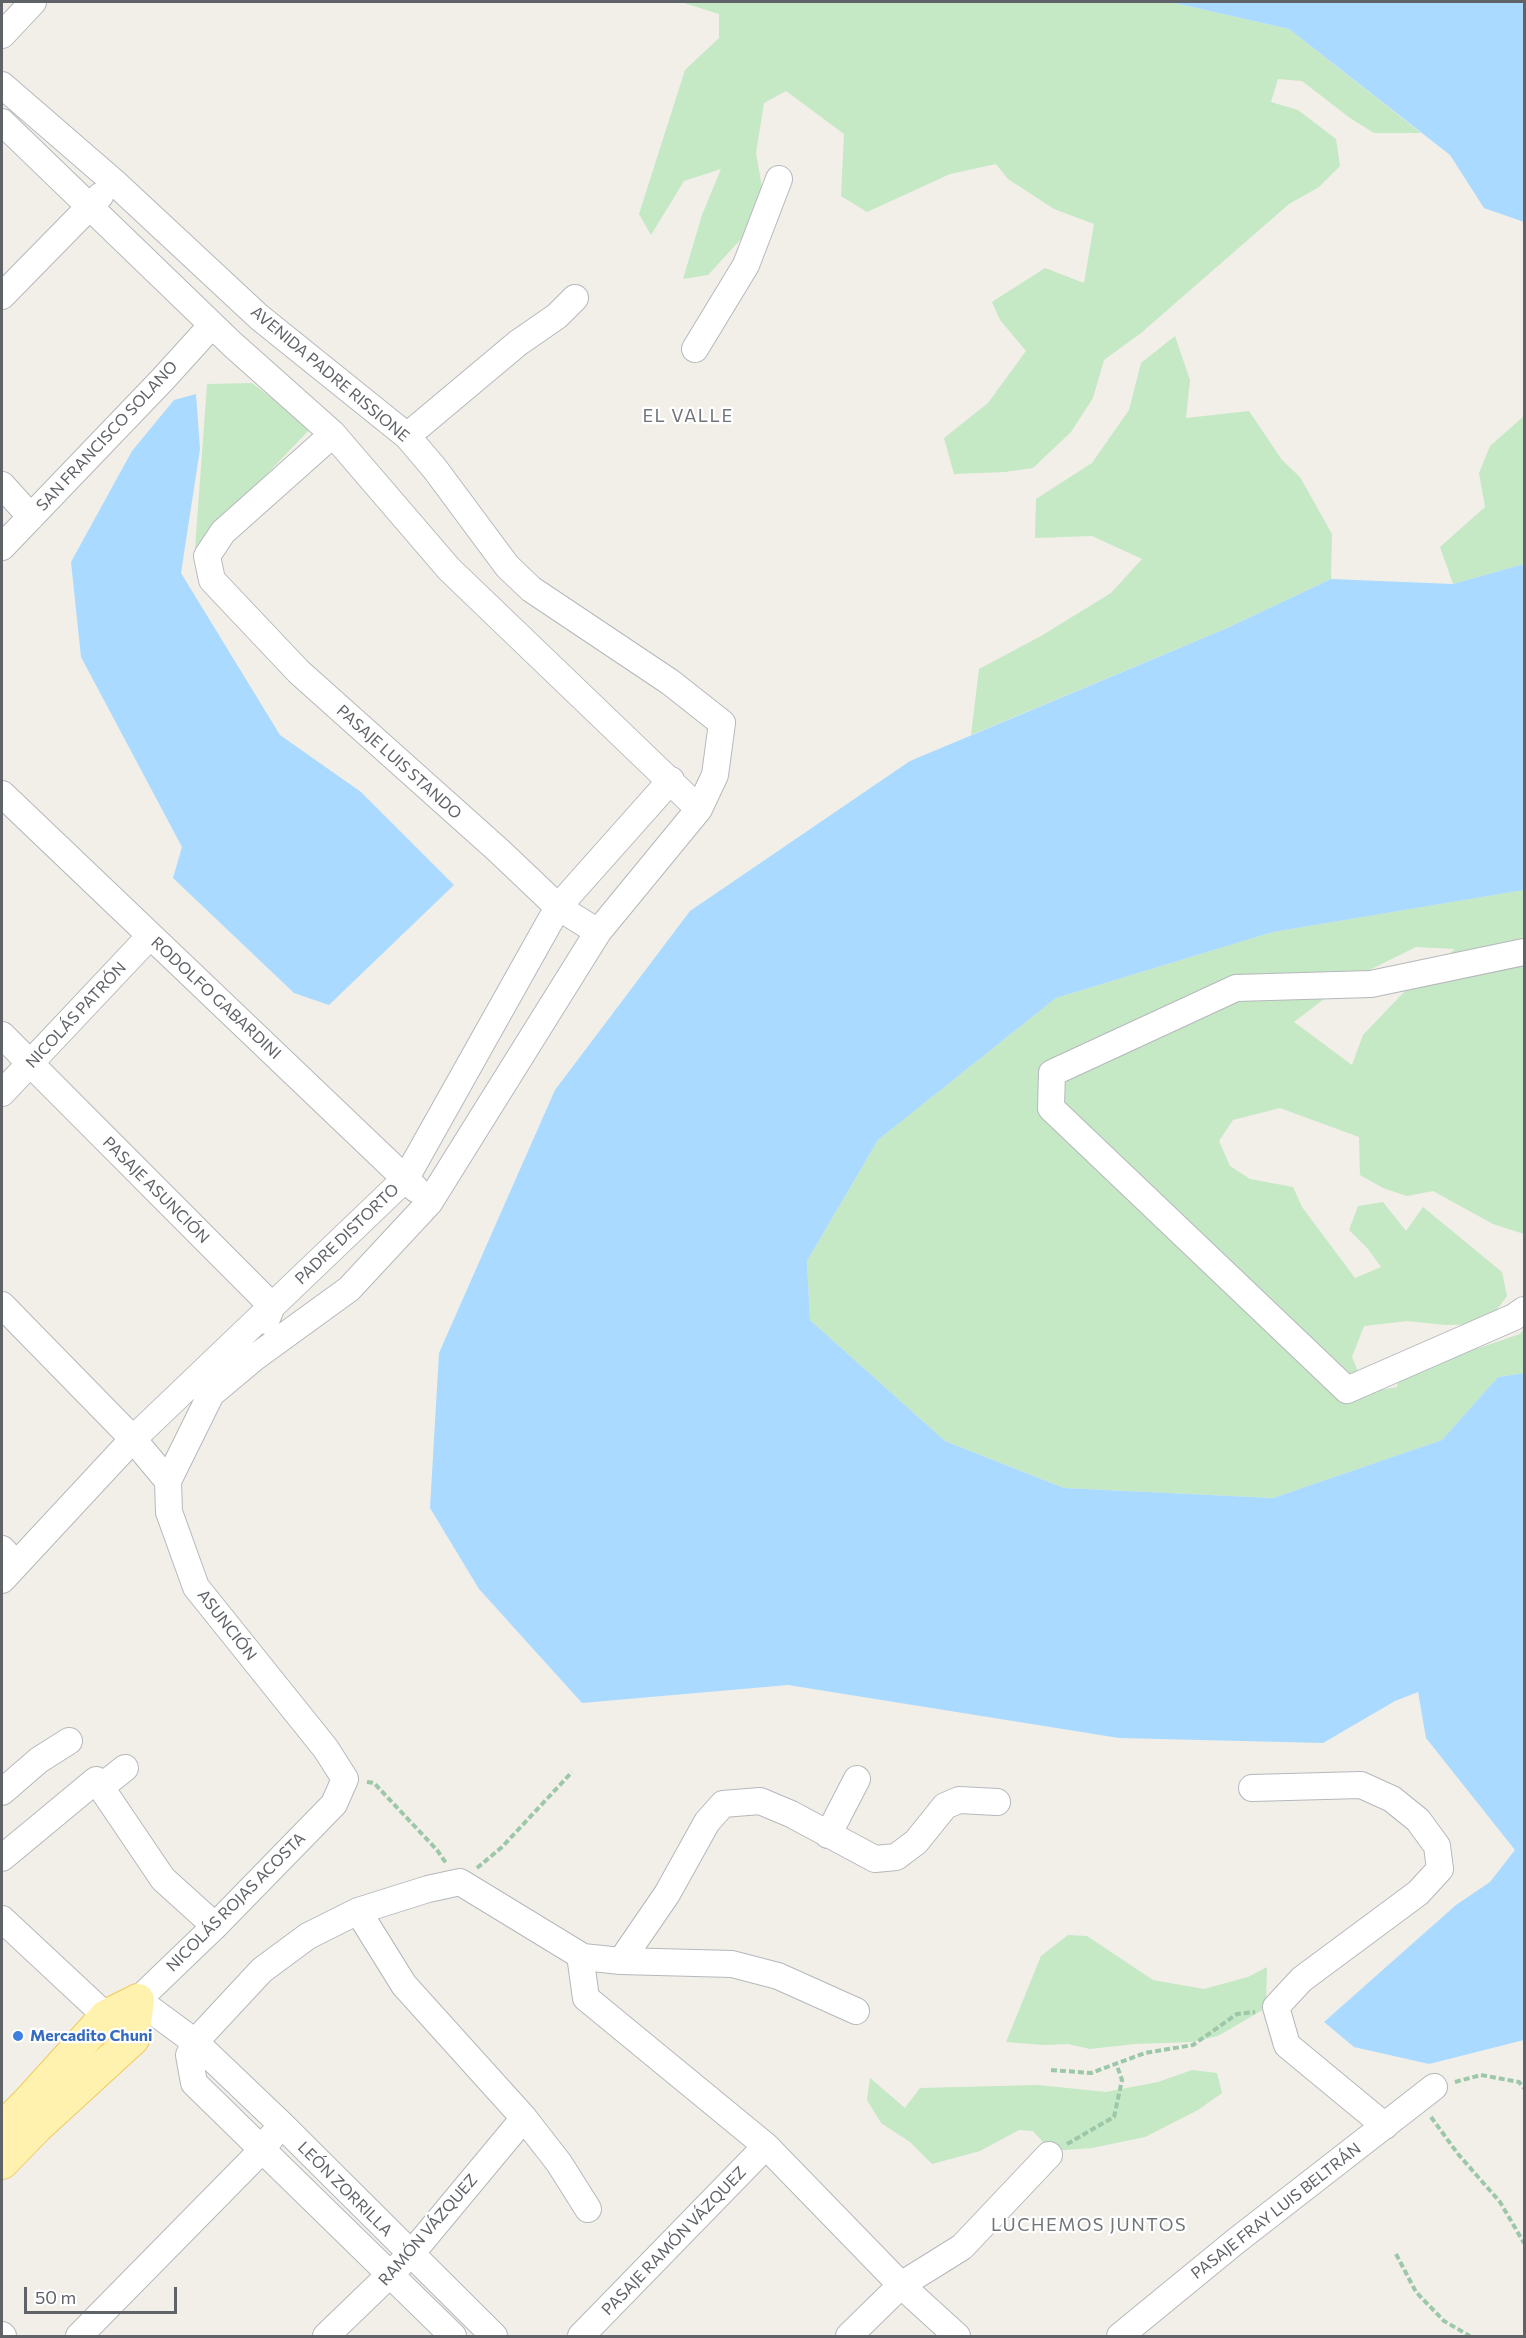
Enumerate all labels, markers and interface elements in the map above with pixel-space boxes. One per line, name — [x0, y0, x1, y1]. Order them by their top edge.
street label: AVENIDA PADRE RISSIONE — [247, 302, 413, 446]
street label: SAN FRANCISCO SOLANO — [32, 357, 182, 515]
district label: EL VALLE — [642, 405, 734, 427]
street label: PASAJE LUIS STANDO — [333, 701, 465, 823]
street label: RODOLFO GABARDINI — [147, 933, 285, 1063]
street label: NICOLÁS PATRÓN — [22, 958, 130, 1072]
street label: PASAJE ASUNCIÓN — [99, 1133, 213, 1247]
street label: PADRE DISTORTO — [291, 1180, 403, 1288]
street label: ASUNCIÓN — [193, 1586, 261, 1664]
street label: NICOLÁS ROJAS ACOSTA — [163, 1829, 309, 1975]
place label: Mercadito Chuni — [30, 2026, 152, 2046]
marker: Mercadito Chuni — [11, 2029, 25, 2043]
street label: LEÓN ZORRILLA — [294, 2138, 396, 2240]
street label: PASAJE FRAY LUIS BELTRÁN — [1187, 2139, 1365, 2283]
street label: PASAJE RAMÓN VÁZQUEZ — [598, 2163, 750, 2319]
street label: RAMÓN VÁZQUEZ — [374, 2170, 482, 2290]
district label: LUCHEMOS JUNTOS — [991, 2214, 1187, 2236]
scale bar — [27, 2275, 180, 2313]
text: 50 m — [35, 2286, 76, 2308]

